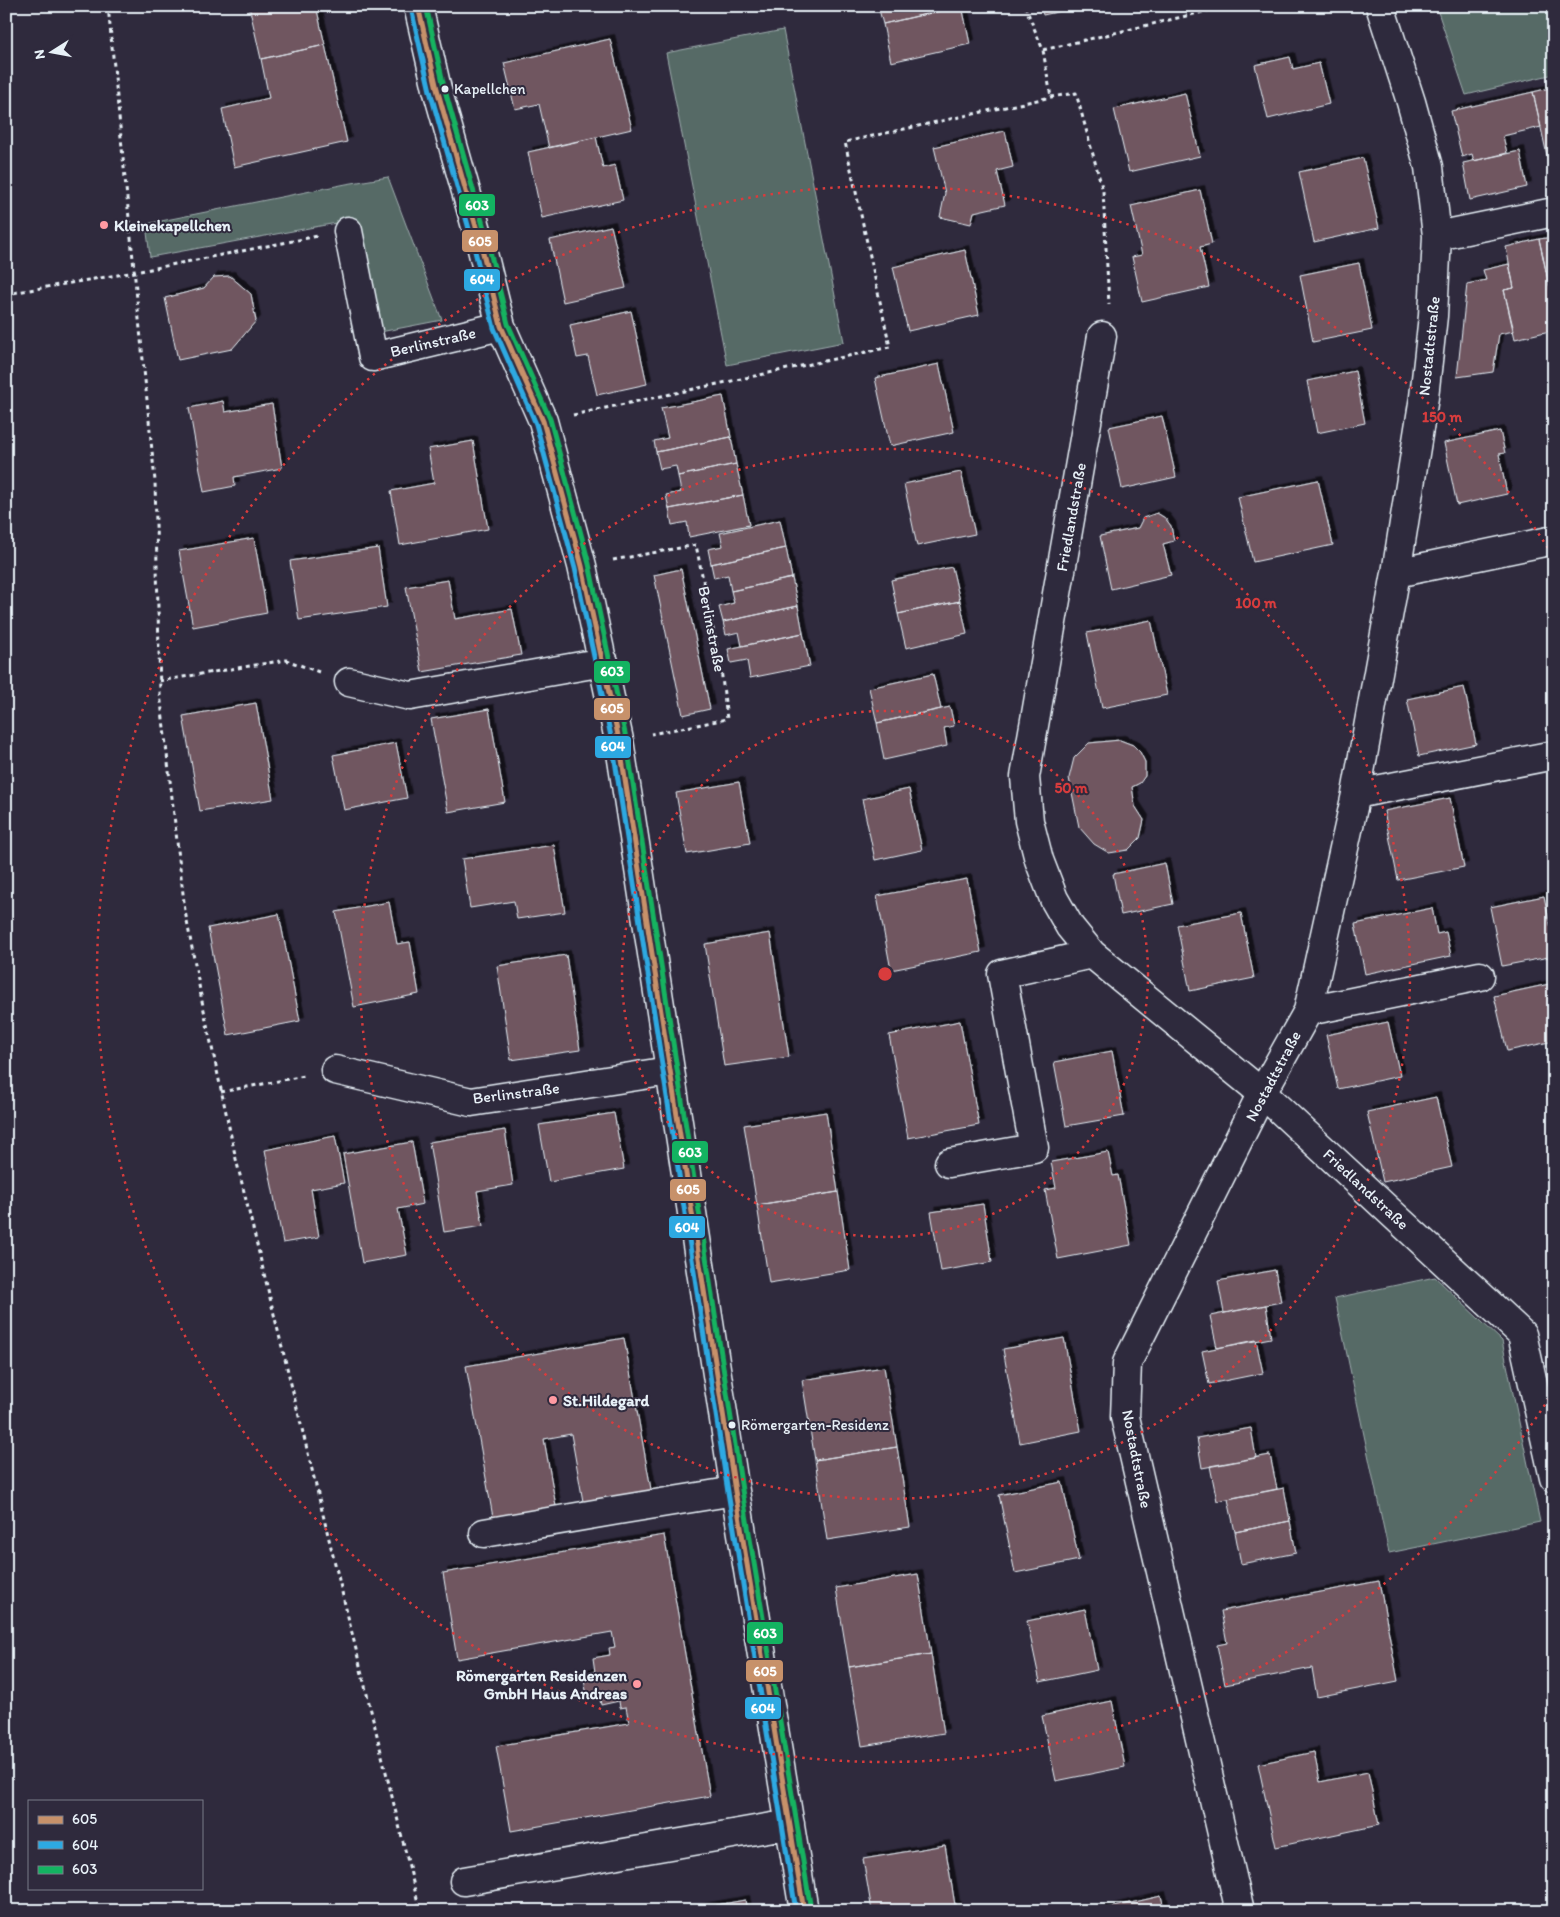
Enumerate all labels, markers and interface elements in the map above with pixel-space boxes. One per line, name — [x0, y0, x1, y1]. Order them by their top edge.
north arrow — [28, 28, 78, 78]
text: N — [30, 48, 49, 61]
place label: Kapellchen — [454, 80, 526, 98]
marker: Kapellchen — [440, 84, 450, 94]
line badge: 603 — [458, 193, 496, 217]
text: 603 — [465, 197, 489, 214]
place label: Kleinekapellchen — [114, 216, 232, 236]
marker: Kleinekapellchen — [98, 219, 110, 231]
line badge: 605 — [461, 229, 499, 253]
text: 605 — [468, 233, 492, 250]
line badge: 604 — [463, 268, 501, 292]
text: 604 — [470, 271, 495, 288]
street label: Nostadtstraße — [1414, 295, 1444, 397]
street label: Berlinstraße — [388, 323, 478, 361]
text: 150 m — [1422, 408, 1462, 426]
street label: Friedlandstraße — [1052, 461, 1090, 573]
street label: Berlinstraße — [694, 584, 730, 674]
text: 100 m — [1235, 594, 1277, 612]
line badge: 603 — [593, 660, 631, 684]
text: 603 — [600, 663, 624, 680]
line badge: 605 — [593, 697, 631, 721]
text: 605 — [600, 700, 624, 717]
line badge: 604 — [594, 735, 632, 759]
text: 604 — [601, 738, 626, 755]
text: 50 m — [1054, 779, 1088, 797]
centre of rings — [876, 965, 894, 983]
street label: Nostadtstraße — [1241, 1027, 1305, 1125]
street label: Berlinstraße — [472, 1078, 560, 1108]
line badge: 603 — [671, 1140, 709, 1164]
text: 603 — [678, 1144, 702, 1161]
street label: Friedlandstraße — [1319, 1145, 1413, 1233]
line badge: 605 — [669, 1178, 707, 1202]
text: 605 — [676, 1181, 700, 1198]
line badge: 604 — [668, 1215, 706, 1239]
text: 604 — [675, 1219, 700, 1236]
place label: St.Hildegard — [563, 1391, 649, 1411]
marker: St.Hildegard — [547, 1394, 559, 1406]
street label: Nostadtstraße — [1118, 1408, 1156, 1510]
place label: Römergarten-Residenz — [741, 1416, 889, 1434]
marker: Römergarten-Residenz — [727, 1420, 737, 1430]
line badge: 603 — [746, 1621, 784, 1645]
text: 603 — [753, 1625, 777, 1642]
line badge: 605 — [745, 1659, 784, 1683]
text: 605 — [753, 1663, 777, 1680]
place label: Römergarten Residenzen GmbH Haus Andreas — [456, 1666, 627, 1703]
marker: Römergarten Residenzen GmbH Haus Andreas — [631, 1678, 643, 1690]
line badge: 604 — [744, 1696, 782, 1720]
text: 604 — [751, 1700, 776, 1717]
legend — [28, 1800, 202, 1890]
text: 605 — [72, 1810, 97, 1828]
text: 604 — [72, 1836, 98, 1854]
text: 603 — [72, 1860, 97, 1878]

